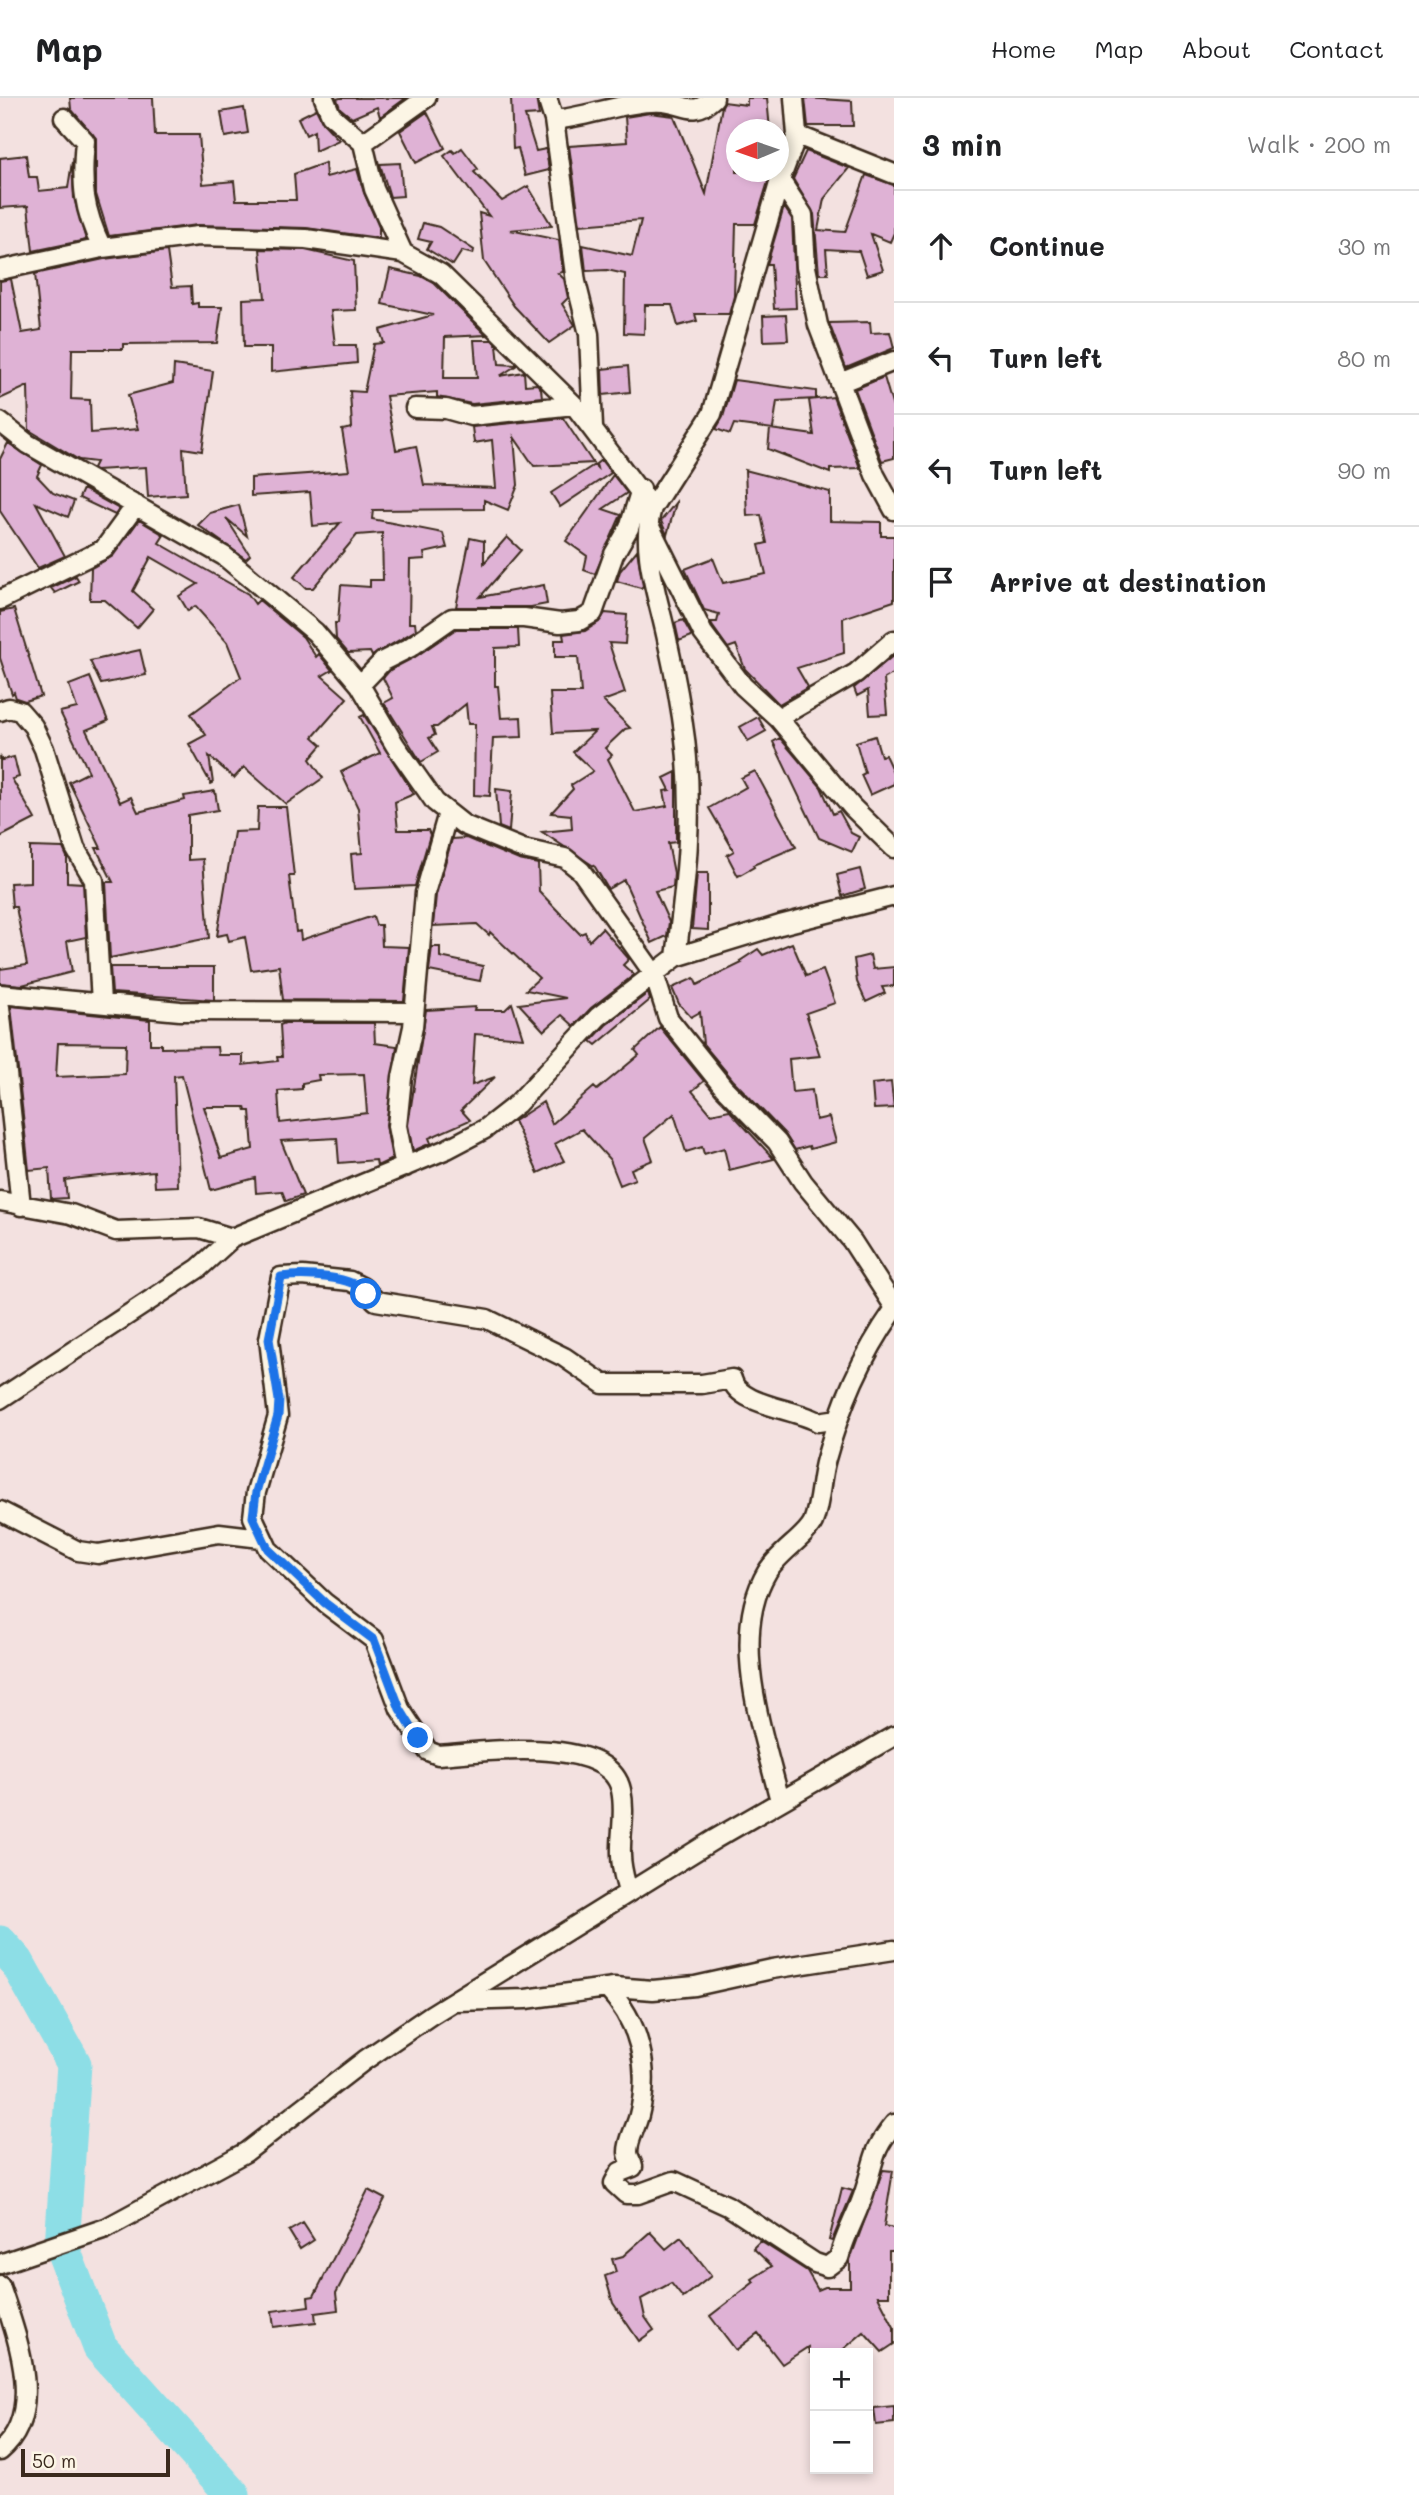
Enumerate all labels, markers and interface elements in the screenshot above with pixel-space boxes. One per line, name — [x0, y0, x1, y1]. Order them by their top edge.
text: Map — [35, 27, 103, 70]
text: Home — [991, 33, 1056, 64]
text: Map — [1094, 33, 1143, 64]
text: About — [1181, 33, 1251, 64]
text: Contact — [1289, 33, 1384, 64]
north arrow — [726, 119, 789, 182]
text: 3 min — [922, 124, 1002, 164]
text: Walk · 200 m — [1247, 129, 1391, 159]
icon: ahead — [922, 227, 960, 265]
text: Continue — [989, 229, 1105, 263]
text: 30 m — [1338, 231, 1391, 261]
icon: left — [922, 339, 960, 377]
text: Turn left — [989, 341, 1102, 375]
text: 80 m — [1337, 343, 1391, 373]
icon: left — [922, 451, 960, 489]
text: Turn left — [989, 453, 1102, 487]
text: 90 m — [1338, 455, 1391, 485]
icon: arrive — [922, 563, 960, 601]
text: Arrive at destination — [989, 565, 1266, 599]
route start — [350, 1278, 381, 1309]
route end — [402, 1722, 433, 1753]
map controls — [810, 2348, 873, 2474]
button: + — [810, 2348, 873, 2411]
button: − — [810, 2411, 873, 2474]
scale bar — [21, 2446, 170, 2478]
text: 50 m — [32, 2448, 76, 2473]

